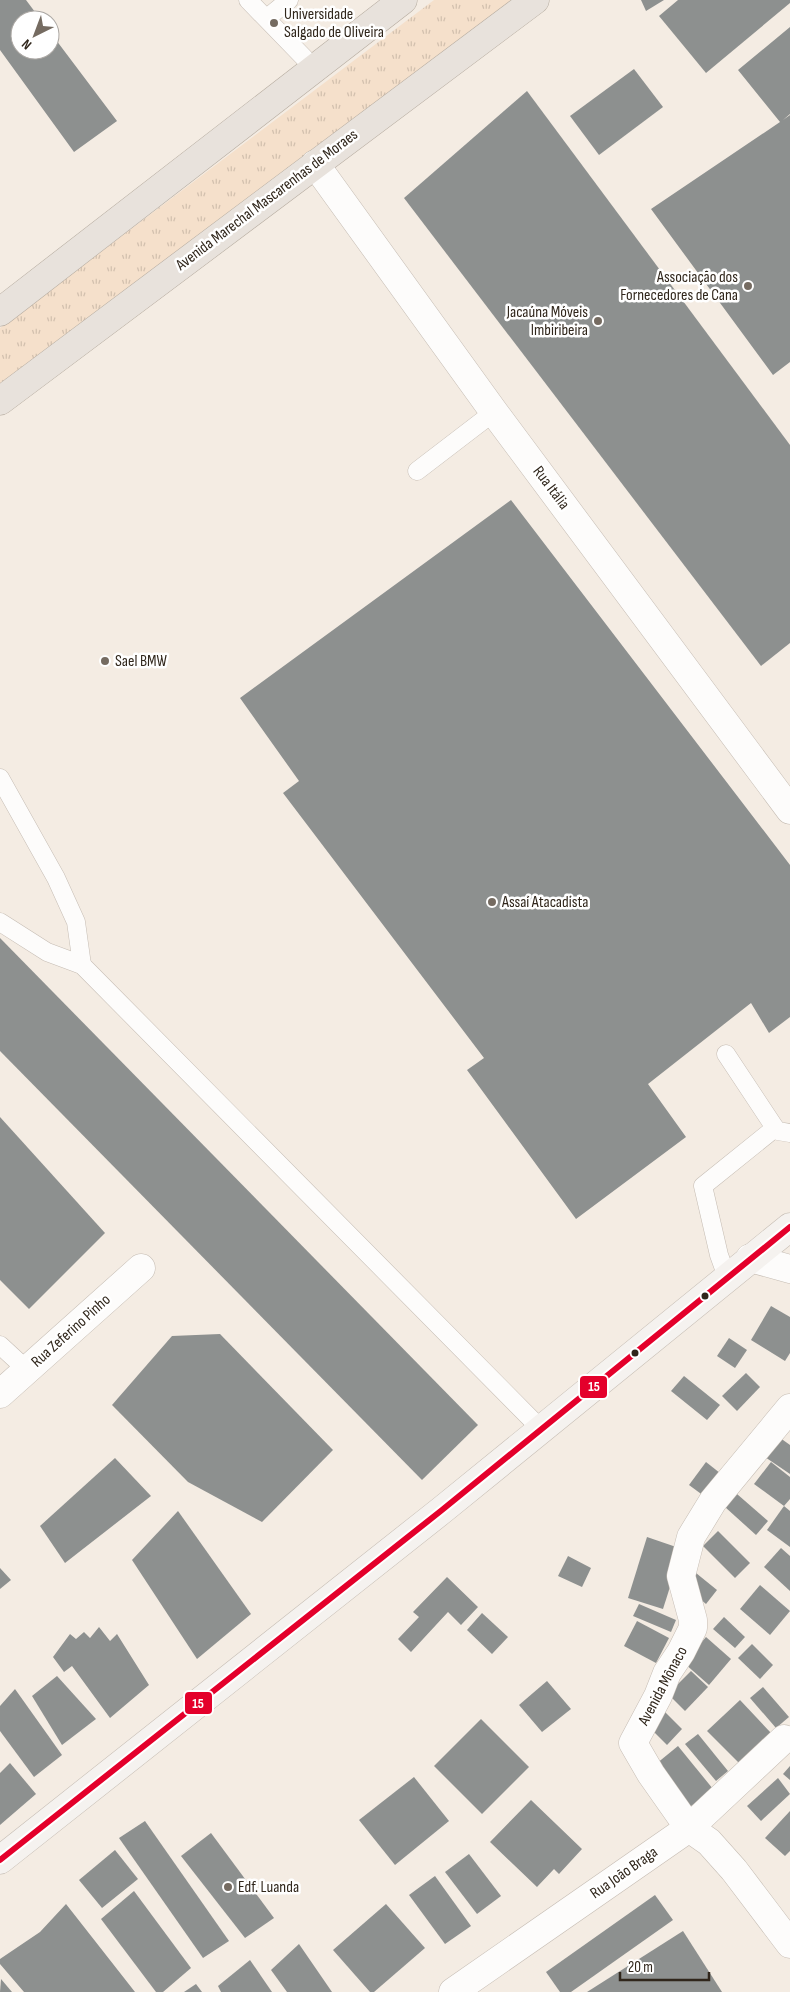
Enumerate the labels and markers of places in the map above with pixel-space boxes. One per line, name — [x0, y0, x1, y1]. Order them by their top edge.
place label: Universidade Salgado de Oliveira — [284, 5, 384, 42]
marker: Universidade Salgado de Oliveira — [268, 17, 280, 29]
place label: Associação dos Fornecedores de Cana — [620, 268, 738, 305]
marker: Associação dos Fornecedores de Cana — [742, 280, 754, 292]
place label: Jacaúna Móveis Imbiribeira — [506, 303, 588, 340]
marker: Jacaúna Móveis Imbiribeira — [592, 315, 604, 327]
place label: Sael BMW — [115, 652, 168, 671]
marker: Sael BMW — [99, 655, 111, 667]
place label: Assaí Atacadista — [501, 893, 588, 912]
marker: Assaí Atacadista — [486, 896, 498, 908]
unlabelled marker — [700, 1291, 710, 1301]
unlabelled marker — [630, 1348, 640, 1358]
place label: Edf. Luanda — [238, 1878, 299, 1897]
marker: Edf. Luanda — [222, 1881, 234, 1893]

